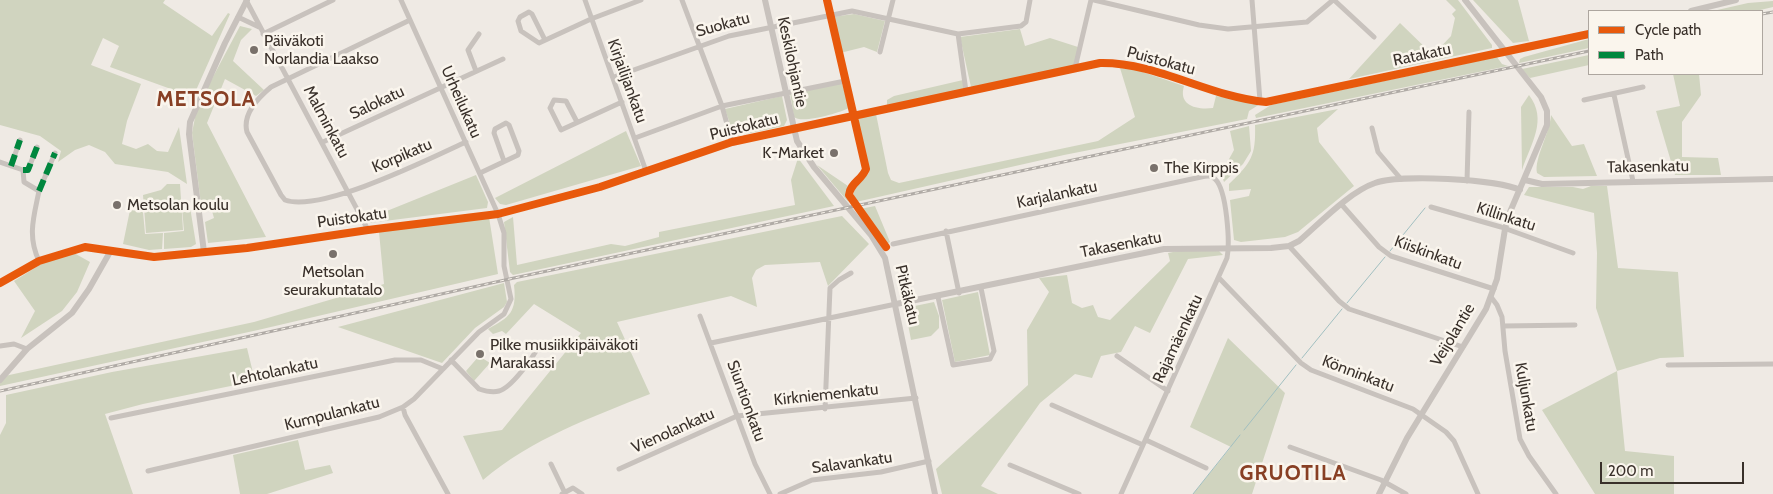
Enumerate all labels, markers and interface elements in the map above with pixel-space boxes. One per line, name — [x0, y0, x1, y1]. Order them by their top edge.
street label: Suokatu — [694, 9, 752, 41]
legend — [1588, 10, 1763, 75]
street label: Keskilohjantie — [773, 15, 811, 109]
text: Cycle path — [1635, 21, 1701, 39]
place label: Päiväkoti Norlandia Laakso — [264, 31, 379, 69]
street label: Kirjailijankatu — [603, 36, 651, 126]
street label: Ratakatu — [1391, 40, 1453, 70]
street label: Puistokatu — [1125, 43, 1197, 79]
marker: Päiväkoti Norlandia Laakso — [248, 44, 260, 56]
text: Path — [1635, 46, 1664, 64]
street label: Urheilukatu — [437, 63, 485, 141]
street label: Salokatu — [347, 82, 407, 124]
street label: Malminkatu — [299, 83, 353, 161]
district label: METSOLA — [155, 87, 257, 113]
street label: Puistokatu — [708, 109, 780, 145]
street label: Korpikatu — [369, 135, 435, 177]
place label: K-Market — [762, 143, 824, 163]
marker: K-Market — [828, 147, 840, 159]
street label: Takasenkatu — [1607, 157, 1689, 177]
place label: The Kirppis — [1164, 158, 1239, 178]
marker: The Kirppis — [1148, 162, 1160, 174]
street label: Karjalankatu — [1015, 177, 1099, 213]
place label: Metsolan koulu — [127, 195, 229, 215]
street label: Killinkatu — [1474, 198, 1538, 236]
marker: Metsolan koulu — [111, 199, 123, 211]
street label: Puistokatu — [316, 204, 388, 232]
street label: Takasenkatu — [1079, 228, 1163, 262]
street label: Kiiskinkatu — [1391, 232, 1465, 274]
marker: Metsolan seurakuntatalo — [327, 248, 339, 260]
place label: Metsolan seurakuntatalo — [284, 262, 382, 300]
street label: Pitkäkatu — [891, 263, 923, 327]
street label: Rajamäenkatu — [1149, 292, 1207, 386]
street label: Veijolantie — [1427, 300, 1479, 370]
place label: Pilke musiikkipäiväkoti Marakassi — [490, 335, 638, 373]
marker: Pilke musiikkipäiväkoti Marakassi — [474, 348, 486, 360]
street label: Könninkatu — [1319, 351, 1397, 397]
street label: Lehtolankatu — [230, 354, 320, 390]
street label: Siuntionkatu — [722, 358, 770, 444]
street label: Kuljunkatu — [1510, 361, 1542, 433]
street label: Kirkniemenkatu — [773, 380, 879, 410]
street label: Kumpulankatu — [283, 393, 381, 435]
street label: Vienolankatu — [629, 404, 717, 458]
street label: Salavankatu — [811, 448, 893, 478]
scale bar — [1603, 452, 1747, 484]
district label: GRUOTILA — [1238, 461, 1348, 487]
text: 200 m — [1608, 462, 1653, 480]

